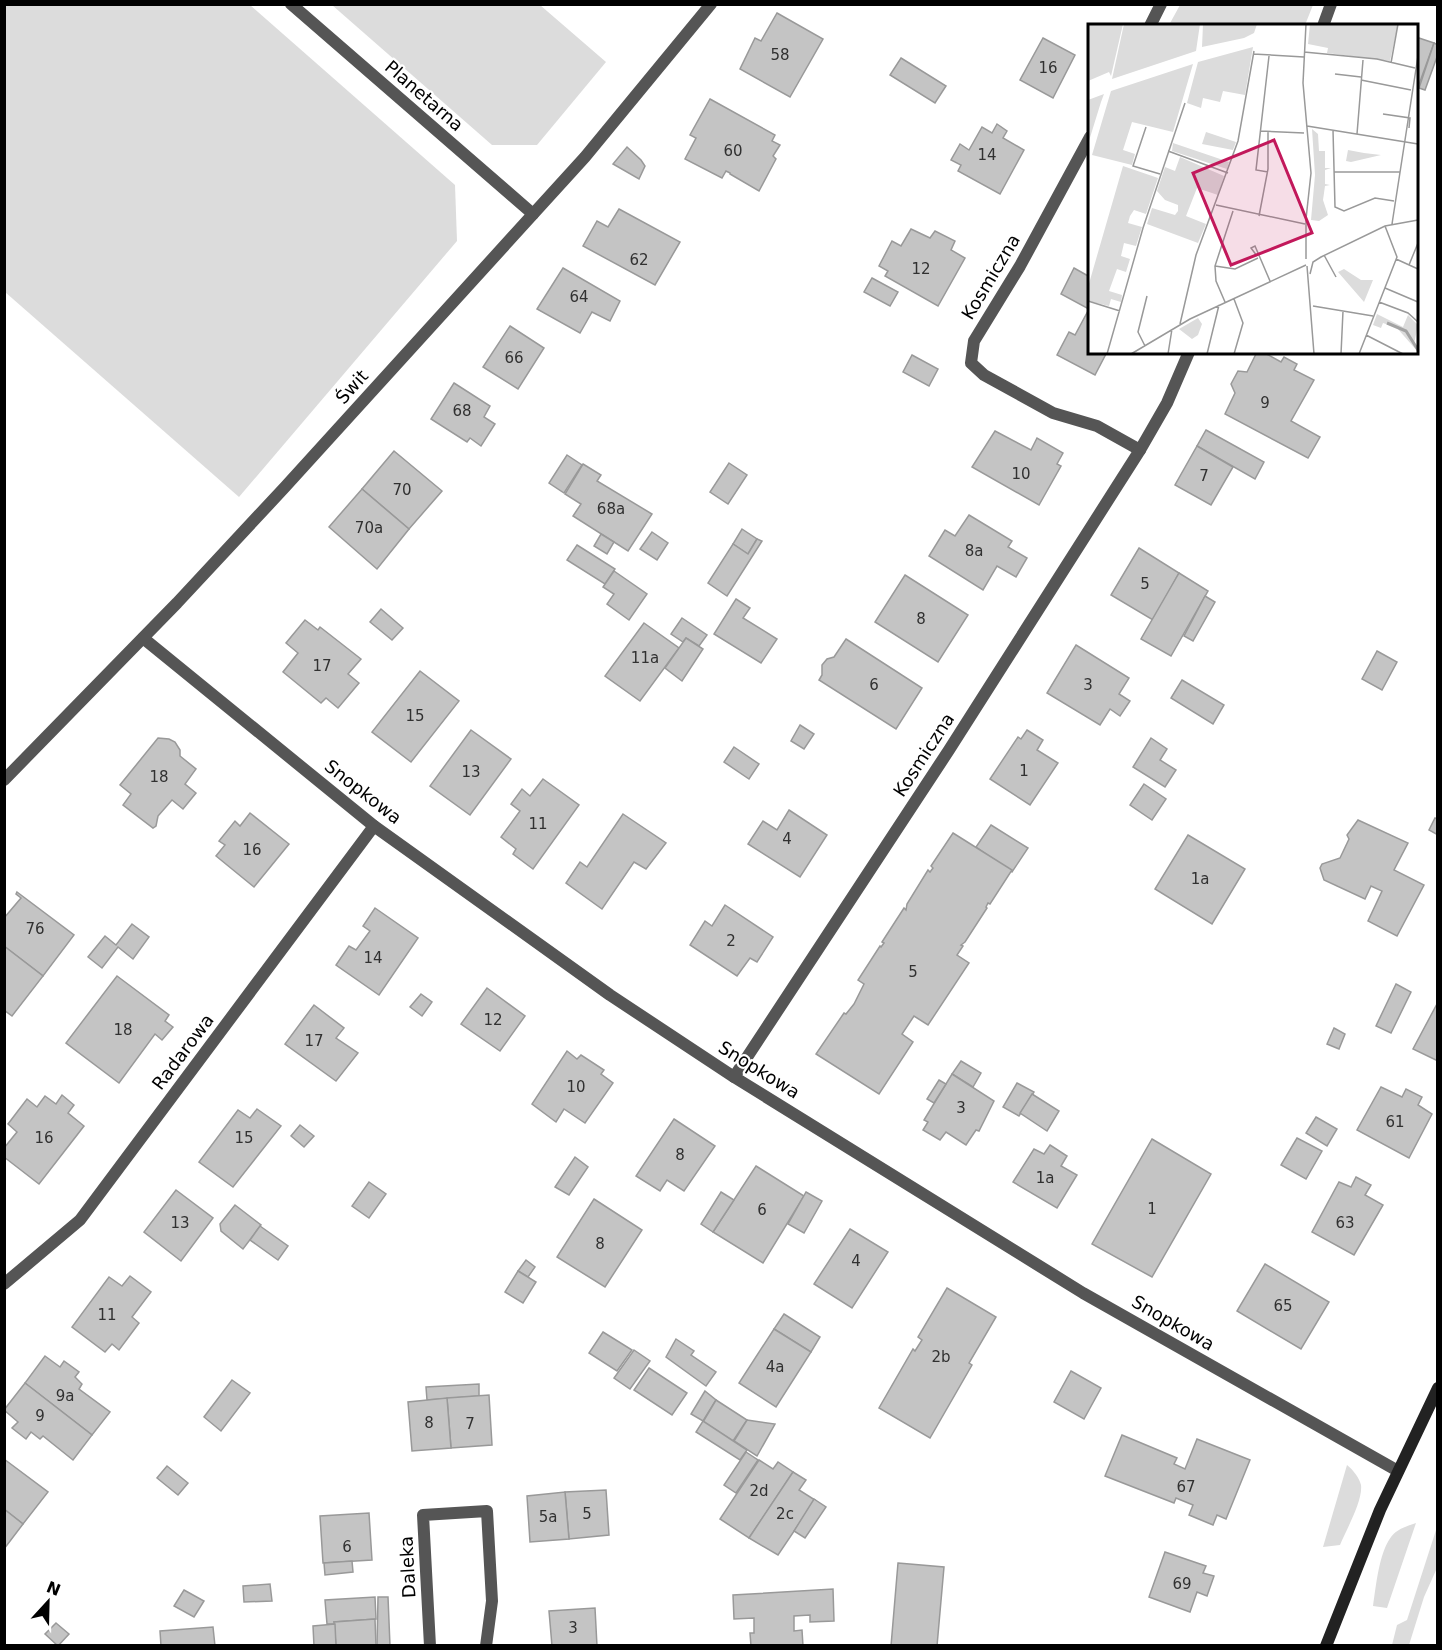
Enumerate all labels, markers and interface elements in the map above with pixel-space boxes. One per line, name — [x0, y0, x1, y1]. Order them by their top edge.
inset map — [1088, 24, 1418, 354]
house number: 58 — [770, 46, 790, 64]
street label: Planetarna — [381, 56, 468, 135]
house number: 16 — [1038, 59, 1058, 77]
house number: 60 — [723, 142, 743, 160]
house number: 14 — [977, 146, 997, 164]
street label: Kosmiczna — [957, 230, 1024, 323]
house number: 62 — [629, 251, 649, 269]
house number: 12 — [911, 260, 931, 278]
house number: 64 — [569, 288, 589, 306]
house number: 66 — [504, 349, 524, 367]
street label: Świt — [331, 365, 372, 408]
house number: 9 — [1260, 394, 1270, 412]
house number: 68 — [452, 402, 472, 420]
house number: 10 — [1011, 465, 1031, 483]
house number: 7 — [1199, 467, 1209, 485]
house number: 70 — [392, 481, 412, 499]
house number: 68a — [597, 500, 625, 518]
house number: 70a — [355, 519, 383, 537]
house number: 8a — [965, 542, 983, 560]
house number: 5 — [1140, 575, 1150, 593]
house number: 8 — [916, 610, 926, 628]
house number: 11a — [631, 649, 659, 667]
house number: 17 — [312, 657, 332, 675]
house number: 6 — [869, 676, 879, 694]
house number: 3 — [1083, 676, 1093, 694]
house number: 15 — [405, 707, 425, 725]
street label: Kosmiczna — [889, 709, 958, 801]
street label: Snopkowa — [321, 755, 406, 828]
house number: 1 — [1019, 762, 1029, 780]
house number: 13 — [461, 763, 481, 781]
house number: 18 — [149, 768, 169, 786]
house number: 11 — [528, 815, 548, 833]
house number: 4 — [782, 830, 792, 848]
house number: 16 — [242, 841, 262, 859]
house number: 1a — [1191, 870, 1209, 888]
house number: 76 — [25, 920, 45, 938]
house number: 2 — [726, 932, 736, 950]
house number: 14 — [363, 949, 383, 967]
house number: 5 — [908, 963, 918, 981]
street label: Radarowa — [147, 1010, 218, 1094]
house number: 12 — [483, 1011, 503, 1029]
house number: 18 — [113, 1021, 133, 1039]
house number: 17 — [304, 1032, 324, 1050]
street label: Snopkowa — [715, 1036, 804, 1103]
house number: 10 — [566, 1078, 586, 1096]
house number: 3 — [956, 1099, 966, 1117]
house number: 61 — [1385, 1113, 1405, 1131]
house number: 16 — [34, 1129, 54, 1147]
house number: 15 — [234, 1129, 254, 1147]
house number: 8 — [675, 1146, 685, 1164]
house number: 1a — [1036, 1169, 1054, 1187]
house number: 1 — [1147, 1200, 1157, 1218]
house number: 6 — [757, 1201, 767, 1219]
house number: 13 — [170, 1214, 190, 1232]
house number: 63 — [1335, 1214, 1355, 1232]
house number: 8 — [595, 1235, 605, 1253]
house number: 4 — [851, 1252, 861, 1270]
street label: Snopkowa — [1128, 1291, 1218, 1355]
house number: 65 — [1273, 1297, 1293, 1315]
house number: 11 — [97, 1306, 117, 1324]
house number: 2b — [931, 1348, 951, 1366]
house number: 4a — [766, 1358, 784, 1376]
house number: 9a — [56, 1387, 74, 1405]
house number: 9 — [35, 1407, 45, 1425]
house number: 8 — [424, 1414, 434, 1432]
house number: 7 — [465, 1415, 475, 1433]
house number: 67 — [1176, 1478, 1196, 1496]
house number: 2d — [749, 1482, 769, 1500]
house number: 5 — [582, 1505, 592, 1523]
house number: 2c — [776, 1505, 794, 1523]
house number: 5a — [539, 1508, 557, 1526]
street label: Daleka — [395, 1535, 420, 1599]
house number: 6 — [342, 1538, 352, 1556]
north arrow — [18, 1572, 78, 1632]
house number: 69 — [1172, 1575, 1192, 1593]
text: N — [44, 1577, 63, 1600]
house number: 3 — [568, 1619, 578, 1637]

